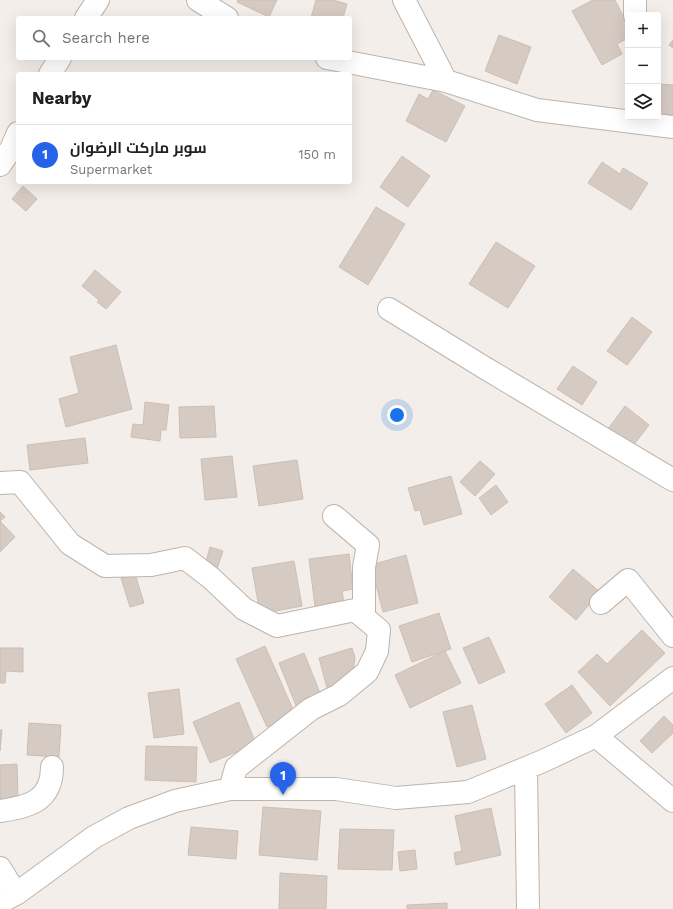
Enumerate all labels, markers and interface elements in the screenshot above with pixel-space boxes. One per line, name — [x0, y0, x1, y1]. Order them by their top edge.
map controls — [625, 12, 661, 120]
button: + — [625, 12, 661, 48]
search box — [16, 16, 352, 60]
icon: search — [30, 27, 52, 49]
text: Search here — [62, 29, 150, 47]
button: − — [625, 48, 661, 84]
button: layers — [625, 84, 661, 120]
text: Nearby — [32, 88, 91, 108]
text: سوبر ماركت الرضوان — [70, 139, 207, 157]
text: 1 — [42, 147, 48, 162]
text: 150 m — [298, 147, 336, 162]
text: Supermarket — [70, 162, 152, 177]
your location — [387, 405, 407, 425]
pin: 1 — [270, 762, 296, 795]

